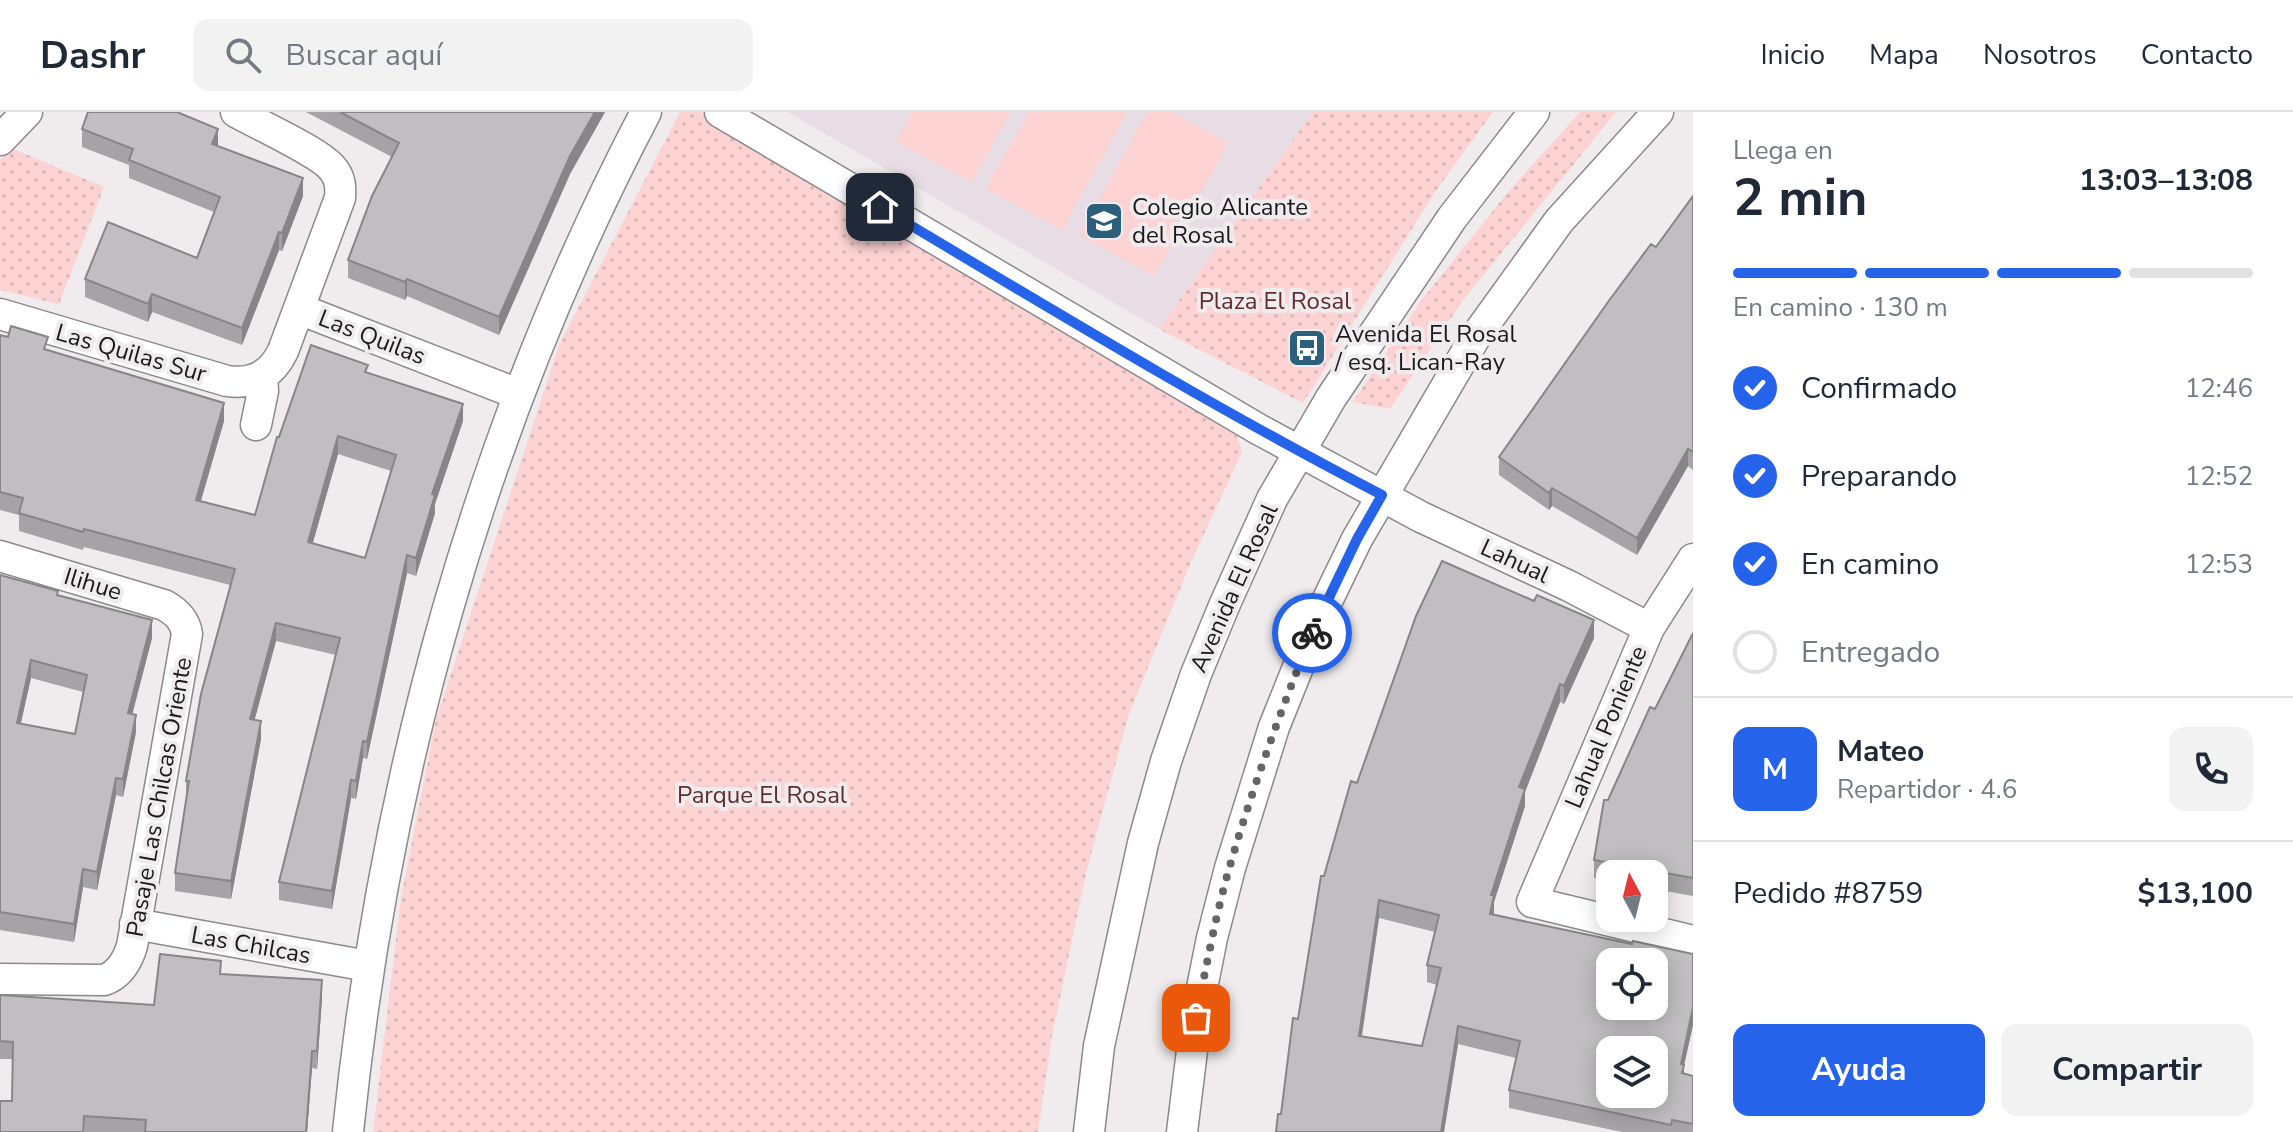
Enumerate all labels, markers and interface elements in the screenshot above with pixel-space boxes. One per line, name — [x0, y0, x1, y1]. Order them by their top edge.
search box — [193, 19, 753, 91]
text: Dashr — [40, 30, 145, 81]
icon: search — [221, 33, 265, 77]
text: Buscar aquí — [285, 35, 442, 76]
text: Inicio — [1760, 36, 1825, 74]
text: Mapa — [1869, 36, 1939, 74]
text: Nosotros — [1983, 36, 2097, 74]
text: Contacto — [2141, 36, 2253, 74]
text: Llega en — [1733, 133, 1833, 168]
text: 13:03–13:08 — [2079, 160, 2253, 201]
text: 2 min — [1733, 162, 1868, 233]
pin — [846, 173, 914, 241]
icon: home — [858, 185, 902, 229]
place label: Colegio Alicante del Rosal — [1132, 191, 1308, 251]
school or university icon: Colegio Alicante del Rosal — [1083, 200, 1125, 242]
park label: Plaza El Rosal — [1199, 285, 1351, 317]
text: En camino · 130 m — [1733, 290, 1948, 325]
street label: Las Quilas — [314, 302, 430, 372]
street label: Las Quilas Sur — [52, 316, 210, 390]
place label: Avenida El Rosal / esq. Lican-Ray — [1334, 318, 1517, 378]
bus stop icon: Avenida El Rosal / esq. Lican-Ray — [1286, 327, 1328, 369]
icon: check — [1733, 366, 1777, 410]
text: Confirmado — [1801, 368, 1957, 409]
text: 12:46 — [2185, 371, 2253, 406]
icon: check — [1733, 454, 1777, 498]
text: Preparando — [1801, 456, 1957, 497]
text: 12:52 — [2185, 459, 2253, 494]
street label: Avenida El Rosal — [1182, 499, 1286, 677]
street label: Lahual — [1475, 531, 1555, 591]
icon: check — [1733, 542, 1777, 586]
text: En camino — [1801, 544, 1939, 585]
text: 12:53 — [2185, 547, 2253, 582]
street label: Ilihue — [60, 560, 126, 608]
courier — [1272, 593, 1352, 673]
icon: bike — [1290, 611, 1334, 655]
text: Entregado — [1801, 632, 1940, 673]
street label: Lahual Poniente — [1557, 641, 1655, 813]
street label: Pasaje Las Chilcas Oriente — [119, 655, 199, 939]
button: phone — [2169, 727, 2253, 811]
text: Mateo — [1837, 731, 1924, 772]
text: M — [1762, 749, 1788, 790]
text: Repartidor · 4.6 — [1837, 772, 2017, 807]
park label: Parque El Rosal — [677, 779, 847, 811]
north arrow — [1596, 860, 1668, 932]
map controls — [1596, 860, 1668, 1108]
text: Pedido #8759 — [1733, 873, 1924, 914]
text: $13,100 — [2138, 873, 2253, 914]
street label: Las Chilcas — [189, 919, 313, 971]
button: locate — [1596, 948, 1668, 1020]
pin — [1162, 984, 1230, 1052]
icon: bag — [1174, 996, 1218, 1040]
button: Ayuda — [1733, 1024, 1985, 1116]
button: Compartir — [2001, 1024, 2253, 1116]
button: layers — [1596, 1036, 1668, 1108]

